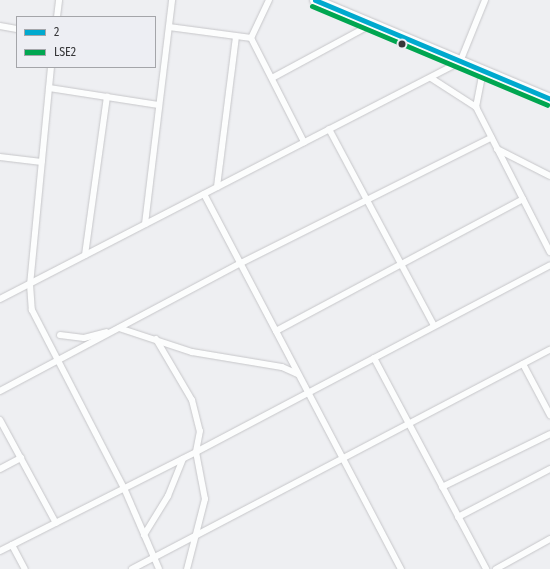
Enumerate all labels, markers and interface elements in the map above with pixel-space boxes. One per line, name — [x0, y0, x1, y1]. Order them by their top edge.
legend — [16, 16, 156, 68]
text: 2 — [54, 25, 59, 39]
unlabelled marker — [397, 39, 407, 49]
text: LSE2 — [54, 45, 76, 59]

